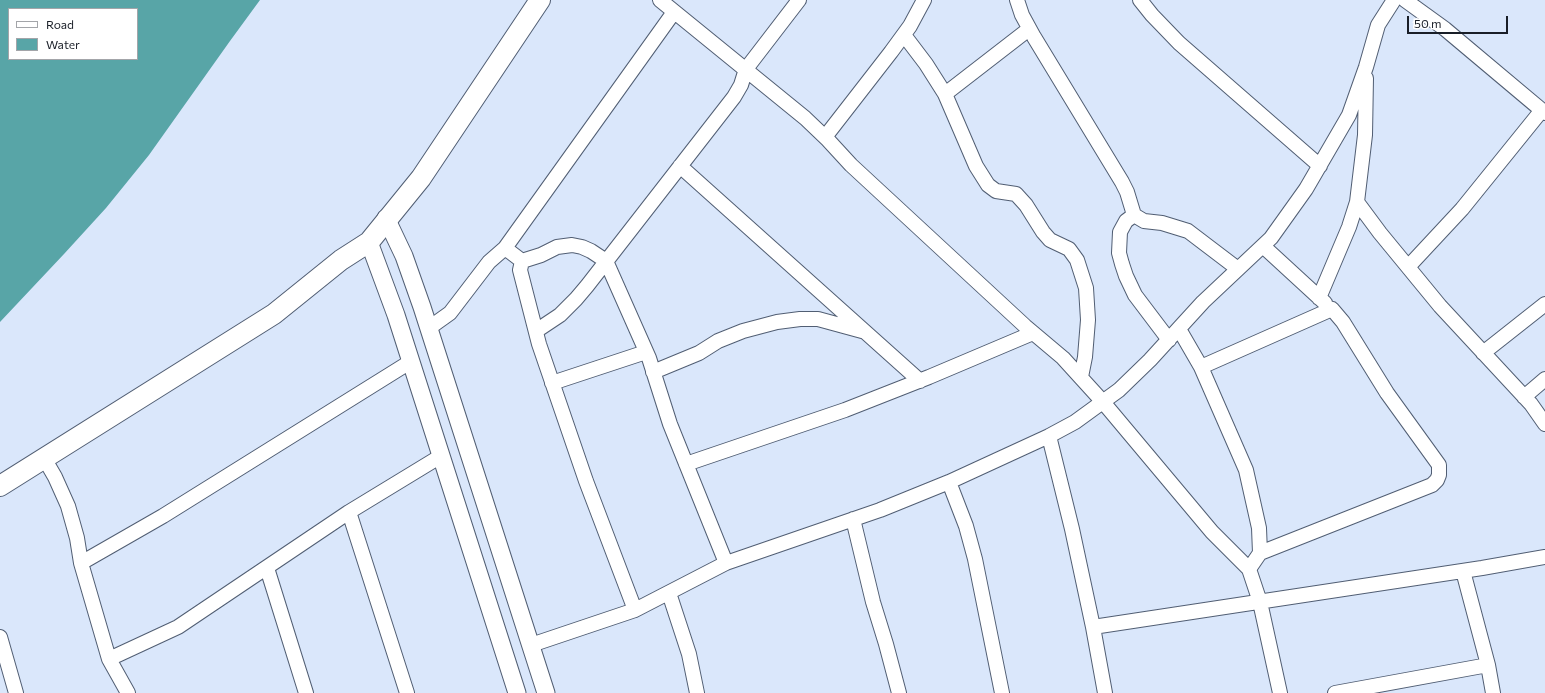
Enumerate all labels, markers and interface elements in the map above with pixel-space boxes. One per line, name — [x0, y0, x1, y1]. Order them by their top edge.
legend — [8, 8, 138, 60]
scale bar — [1409, 8, 1510, 34]
text: 50 m — [1414, 16, 1442, 30]
text: Road — [46, 17, 74, 31]
text: Water — [46, 37, 80, 51]

